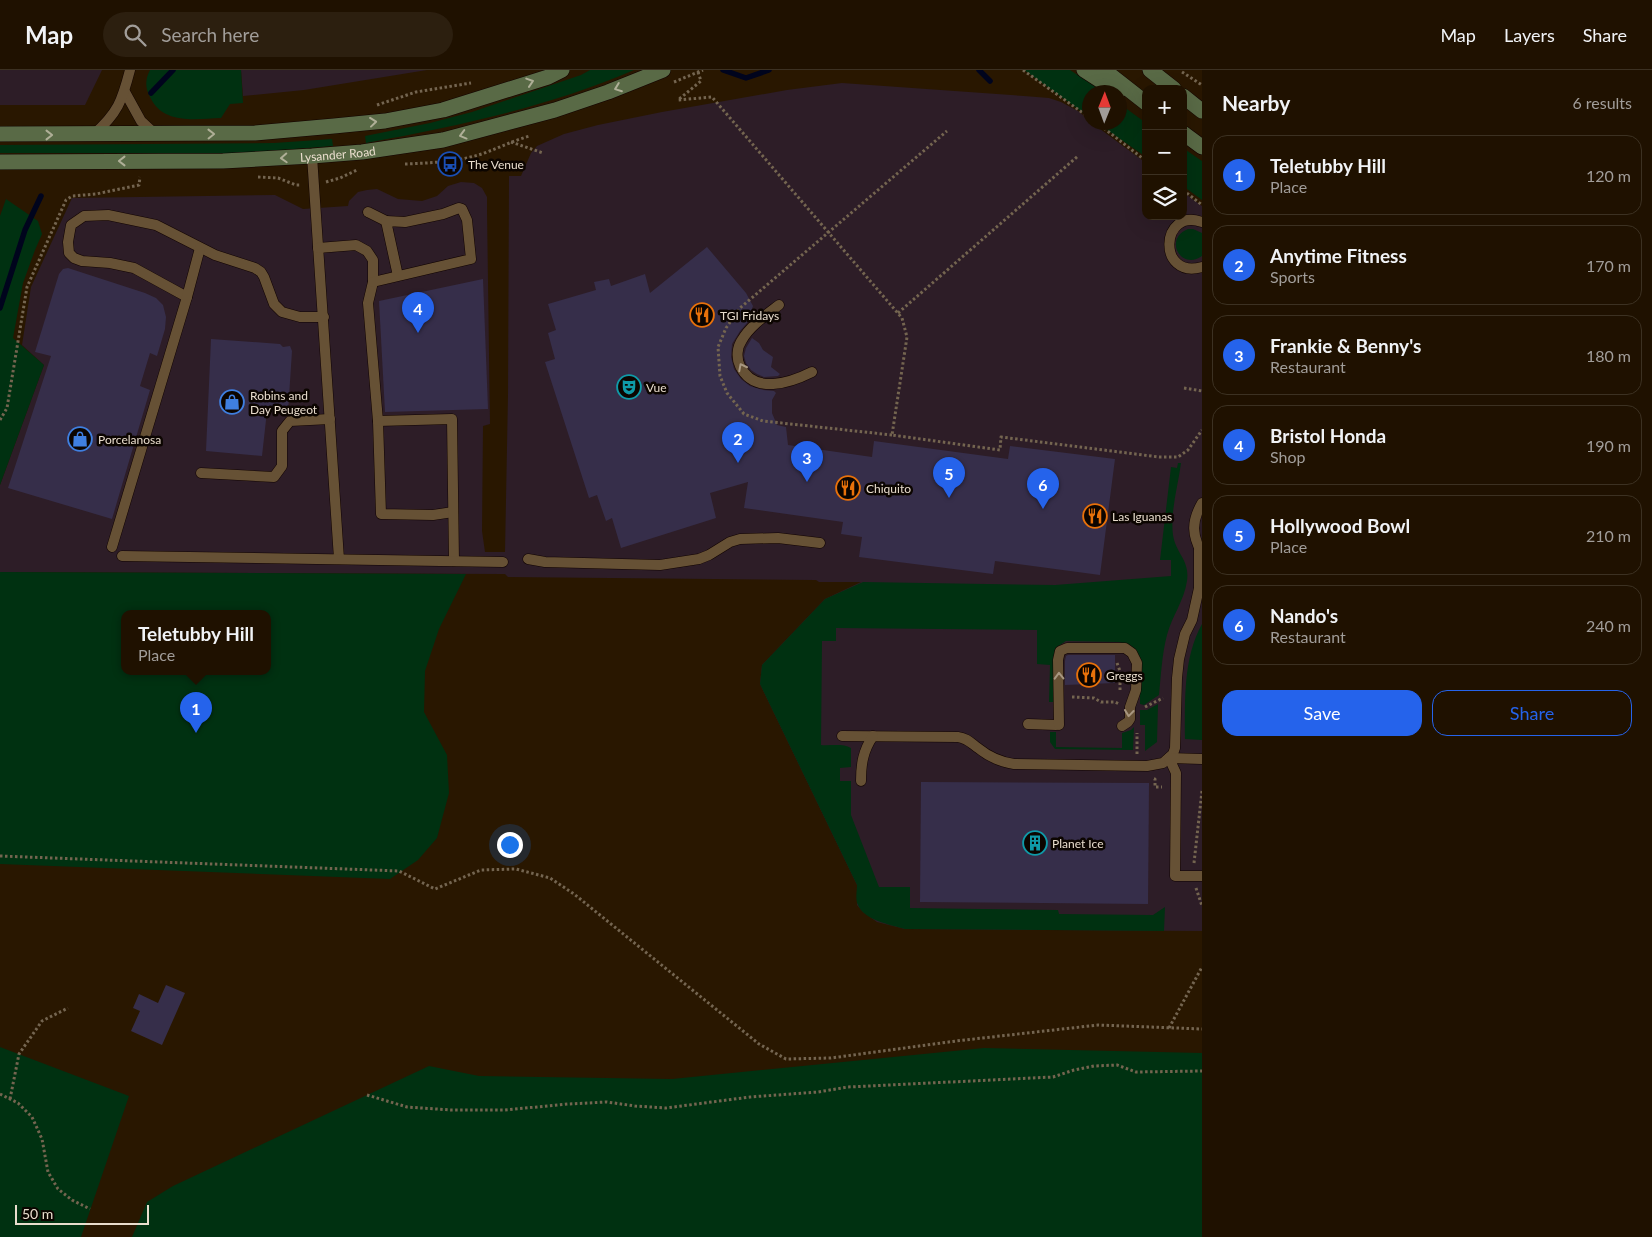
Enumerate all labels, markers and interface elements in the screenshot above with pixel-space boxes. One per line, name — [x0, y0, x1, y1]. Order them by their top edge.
search box — [103, 12, 453, 57]
text: Map — [25, 20, 73, 49]
icon: search — [121, 21, 149, 49]
text: Search here — [161, 23, 259, 46]
text: Map — [1440, 24, 1476, 46]
text: Layers — [1504, 24, 1555, 46]
text: Share — [1583, 24, 1627, 46]
one-way arrow — [526, 78, 534, 88]
one-way arrow — [614, 82, 623, 92]
north arrow — [1082, 85, 1127, 130]
map controls — [1142, 85, 1187, 220]
button: + — [1142, 85, 1187, 130]
text: Nearby — [1222, 90, 1290, 115]
text: 6 results — [1572, 93, 1632, 112]
one-way arrow — [370, 117, 378, 128]
one-way arrow — [208, 129, 215, 139]
one-way arrow — [459, 129, 467, 139]
one-way arrow — [45, 130, 53, 140]
button: − — [1142, 130, 1187, 175]
street label: Lysander Road — [299, 143, 377, 164]
bus stop icon: The Venue — [437, 151, 463, 177]
one-way arrow — [280, 152, 288, 163]
text: Teletubby Hill — [1270, 154, 1386, 177]
one-way arrow — [118, 156, 126, 166]
place label: The Venue — [468, 157, 524, 172]
text: 1 — [1234, 166, 1244, 185]
text: 120 m — [1586, 166, 1631, 185]
button: layers — [1142, 175, 1187, 220]
text: Place — [1270, 177, 1307, 196]
text: Anytime Fitness — [1270, 244, 1407, 267]
text: 2 — [1234, 256, 1244, 275]
text: 170 m — [1586, 256, 1631, 275]
text: Sports — [1270, 267, 1315, 286]
pin: 4 — [402, 292, 434, 333]
restaurant icon: TGI Fridays — [689, 302, 715, 328]
place label: TGI Fridays — [720, 308, 779, 323]
text: Frankie & Benny's — [1270, 334, 1421, 357]
text: 3 — [1234, 346, 1244, 365]
text: 180 m — [1586, 346, 1631, 365]
text: Restaurant — [1270, 357, 1346, 376]
one-way arrow — [738, 364, 748, 373]
theatre icon: Vue — [616, 374, 642, 400]
place label: Vue — [646, 380, 667, 395]
place label: Robins and Day Peugeot — [250, 388, 318, 417]
shop icon: Robins and Day Peugeot — [219, 389, 245, 415]
pin: 2 — [722, 422, 754, 463]
text: Bristol Honda — [1270, 424, 1386, 447]
shop icon: Porcelanosa — [67, 426, 93, 452]
place label: Porcelanosa — [98, 432, 161, 447]
text: 4 — [1234, 436, 1244, 455]
text: 190 m — [1586, 436, 1631, 455]
pin: 3 — [791, 441, 823, 482]
text: Shop — [1270, 447, 1306, 466]
pin: 5 — [933, 457, 965, 498]
pin: 6 — [1027, 468, 1059, 509]
restaurant icon: Chiquito — [835, 475, 861, 501]
place label: Chiquito — [866, 481, 911, 496]
restaurant icon: Las Iguanas — [1082, 503, 1108, 529]
place label: Las Iguanas — [1112, 509, 1172, 524]
text: Hollywood Bowl — [1270, 514, 1410, 537]
text: 5 — [1234, 526, 1244, 545]
text: 210 m — [1586, 526, 1631, 545]
text: Place — [1270, 537, 1307, 556]
text: Nando's — [1270, 604, 1338, 627]
popup — [121, 610, 271, 675]
text: 6 — [1234, 616, 1244, 635]
text: 240 m — [1586, 616, 1631, 635]
text: Teletubby Hill — [138, 622, 254, 645]
text: Restaurant — [1270, 627, 1346, 646]
text: Place — [138, 645, 175, 664]
restaurant icon: Greggs — [1076, 662, 1102, 688]
place label: Greggs — [1106, 668, 1143, 683]
one-way arrow — [1054, 672, 1064, 680]
button: Save — [1222, 690, 1422, 736]
button: Share — [1432, 690, 1632, 736]
pin: 1 — [180, 692, 212, 733]
one-way arrow — [1124, 709, 1135, 717]
building icon: Planet Ice — [1022, 830, 1048, 856]
your location — [497, 832, 523, 858]
place label: Planet Ice — [1052, 836, 1103, 851]
scale bar — [15, 1202, 149, 1225]
text: 50 m — [22, 1205, 53, 1222]

